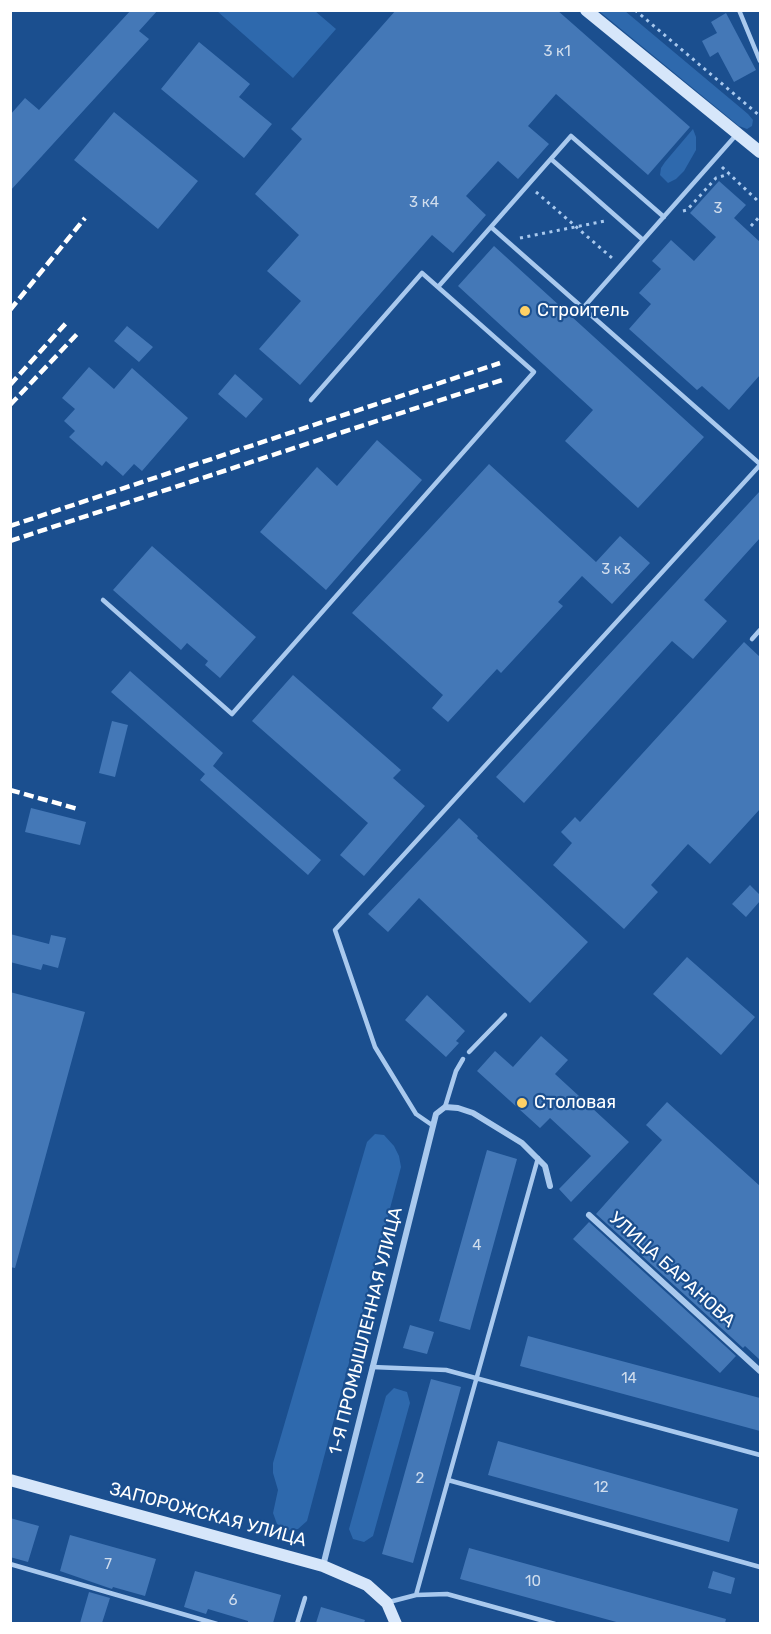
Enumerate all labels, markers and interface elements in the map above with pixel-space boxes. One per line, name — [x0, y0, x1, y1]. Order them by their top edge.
house number: 3 к1 — [543, 43, 571, 61]
house number: 3 к4 — [409, 194, 439, 212]
house number: 3 — [713, 200, 723, 218]
place label: Строитель — [537, 300, 629, 322]
marker: Строитель — [518, 304, 532, 318]
house number: 3 к3 — [601, 561, 631, 579]
place label: Столовая — [534, 1092, 616, 1114]
marker: Столовая — [515, 1096, 529, 1110]
street label: 1-Я ПРОМЫШЛЕННАЯ УЛИЦА — [325, 1205, 407, 1457]
street label: УЛИЦА БАРАНОВА — [605, 1208, 739, 1332]
house number: 4 — [472, 1237, 482, 1255]
house number: 14 — [621, 1370, 637, 1388]
house number: 2 — [416, 1470, 424, 1488]
street label: ЗАПОРОЖСКАЯ УЛИЦА — [107, 1478, 309, 1552]
house number: 12 — [593, 1479, 609, 1497]
house number: 7 — [104, 1556, 112, 1574]
house number: 10 — [525, 1573, 541, 1591]
house number: 6 — [228, 1592, 238, 1610]

